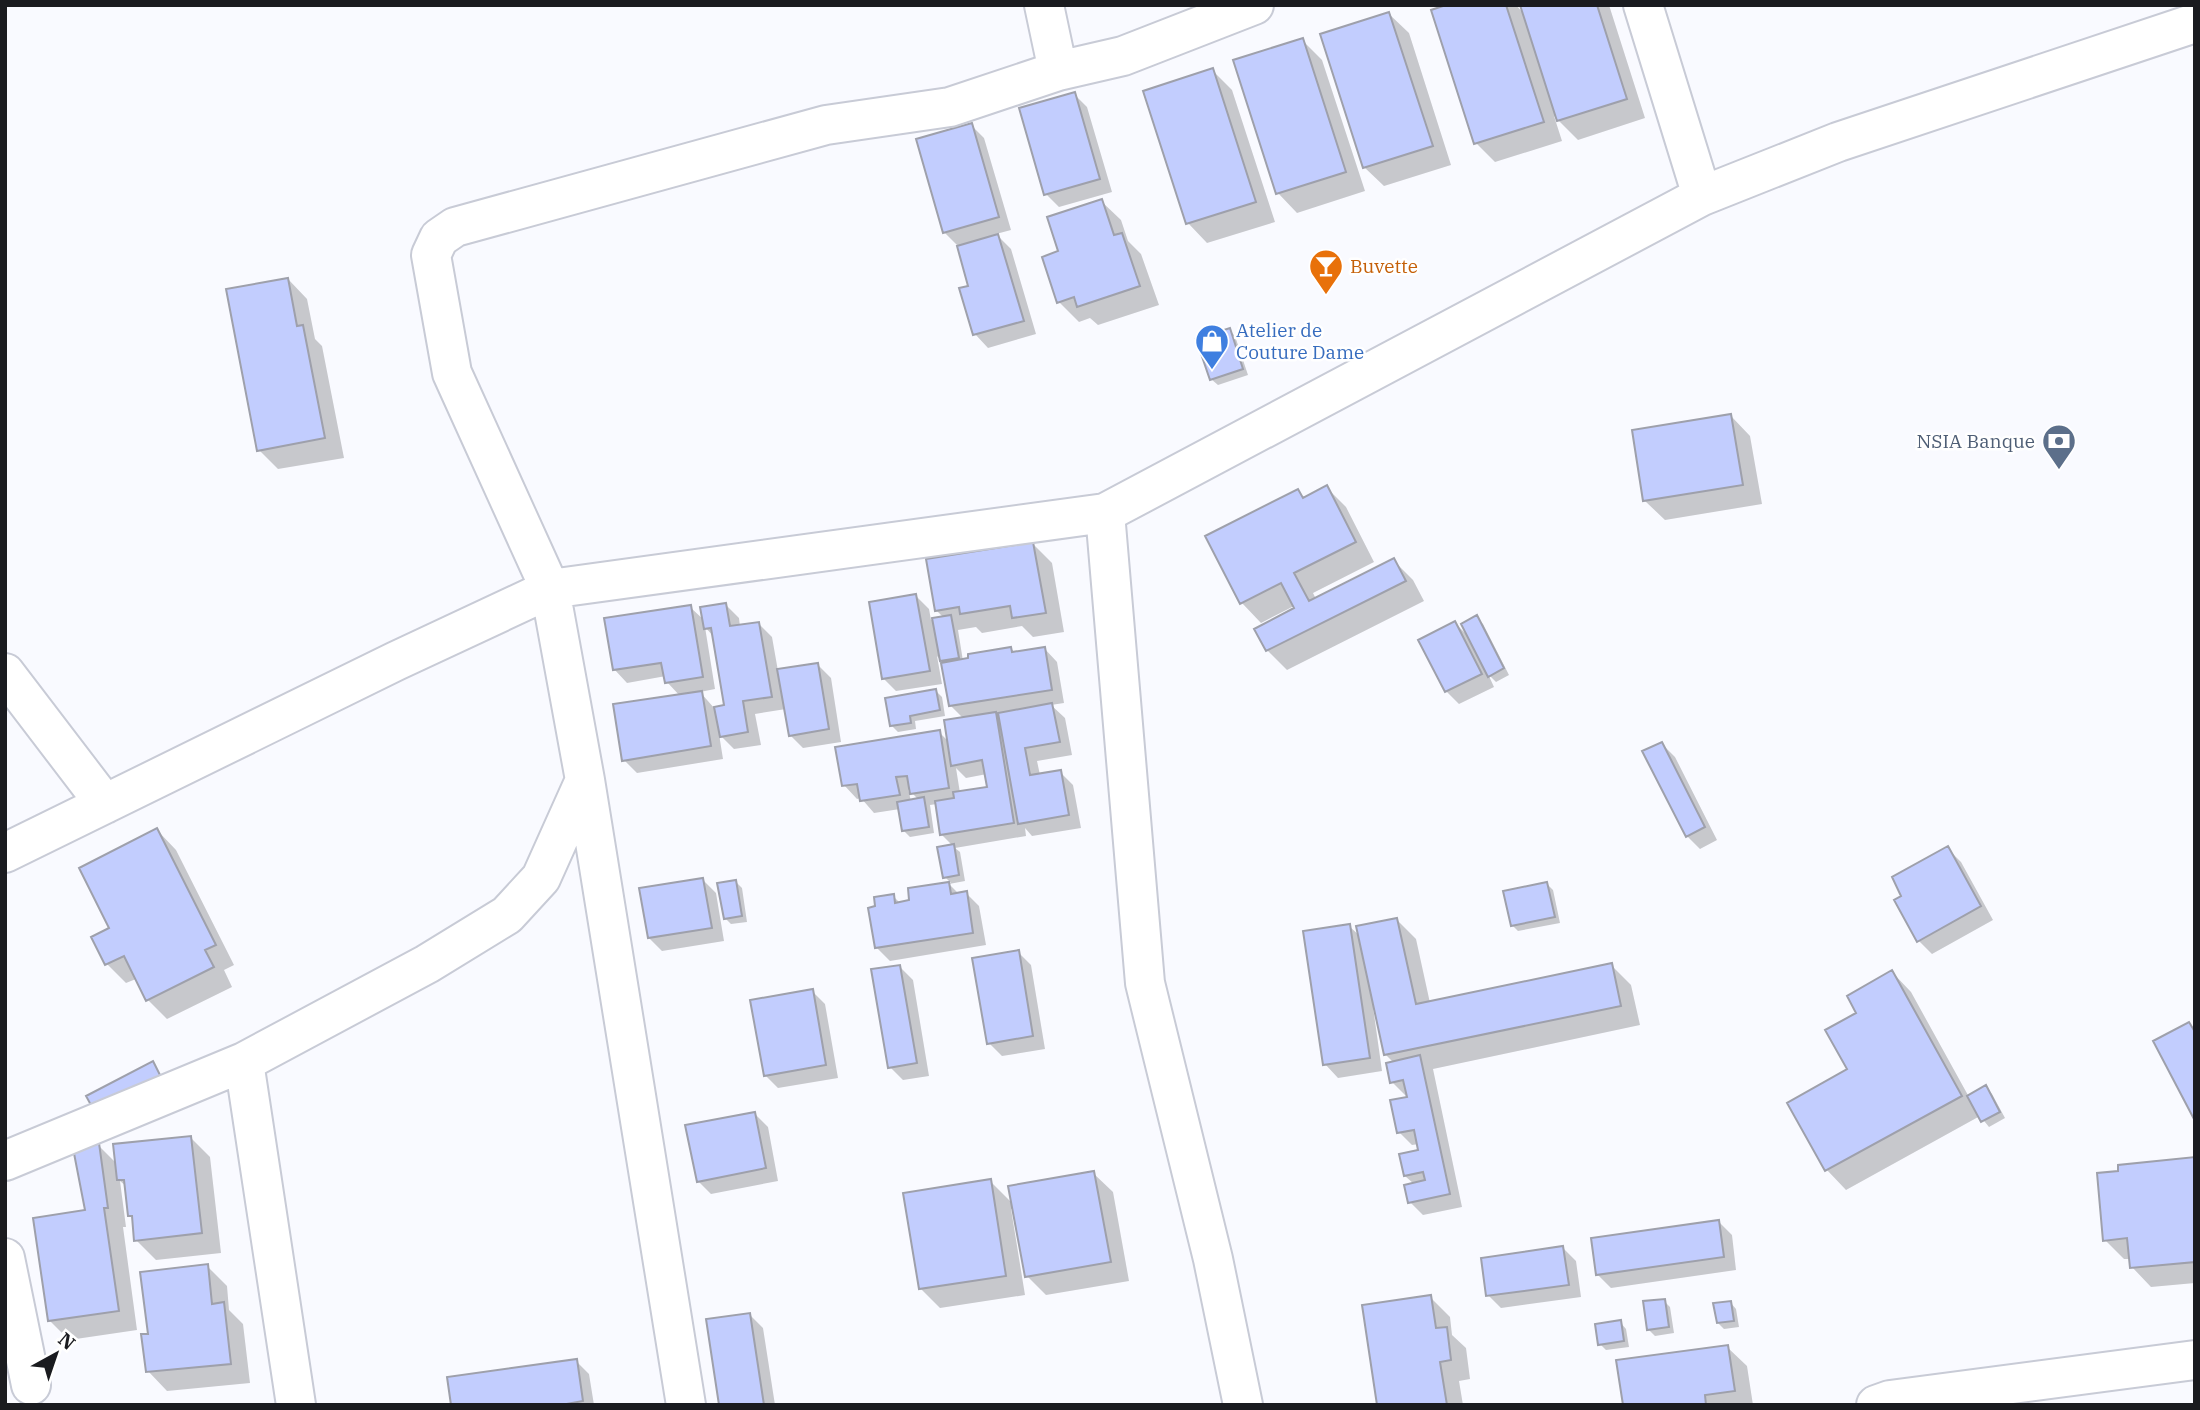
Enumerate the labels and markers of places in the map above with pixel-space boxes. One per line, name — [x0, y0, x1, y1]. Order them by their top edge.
bar icon: Buvette — [1307, 247, 1345, 296]
place label: Buvette — [1350, 254, 1418, 278]
place label: Atelier de Couture Dame — [1236, 318, 1364, 364]
shop icon: Atelier de Couture Dame — [1193, 322, 1231, 371]
bank icon: NSIA Banque — [2040, 422, 2078, 471]
place label: NSIA Banque — [1916, 429, 2035, 453]

